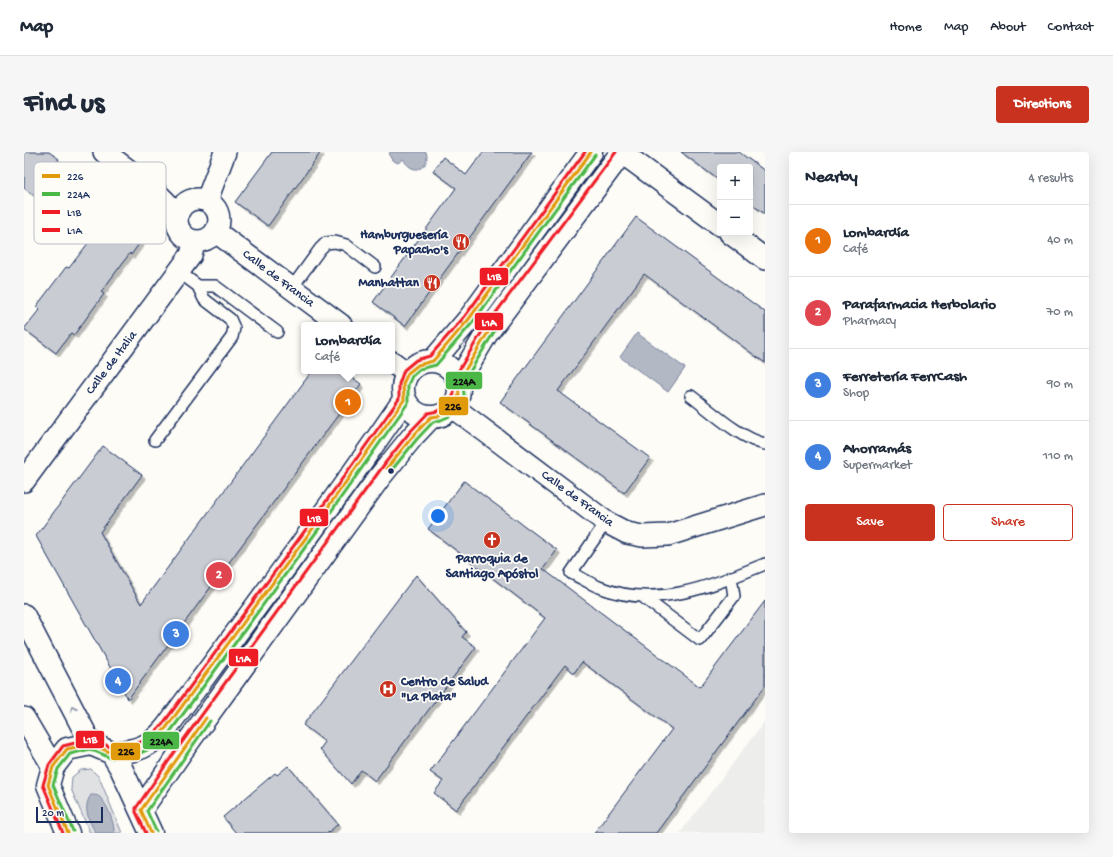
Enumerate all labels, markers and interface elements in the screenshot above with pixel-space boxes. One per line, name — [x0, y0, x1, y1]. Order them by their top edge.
text: Map — [20, 16, 53, 39]
text: Home — [890, 19, 922, 36]
text: Map — [944, 19, 968, 36]
text: About — [990, 19, 1026, 36]
text: Contact — [1048, 19, 1093, 36]
button: Directions — [996, 86, 1089, 123]
text: Find us — [24, 88, 104, 121]
legend — [34, 162, 166, 244]
map controls — [717, 164, 753, 236]
button: + — [717, 164, 753, 200]
text: Nearby — [805, 168, 858, 188]
text: 4 results — [1029, 171, 1073, 186]
text: 226 — [67, 172, 84, 184]
text: 224A — [67, 190, 90, 202]
button: − — [717, 200, 753, 236]
text: L1B — [67, 208, 81, 220]
text: Lombardía — [843, 224, 909, 242]
text: L1A — [67, 226, 82, 238]
place label: Hamburguesería Papacho's — [360, 228, 449, 259]
restaurant icon: Hamburguesería Papacho's — [451, 232, 471, 252]
text: 1 — [815, 233, 821, 248]
text: 40 m — [1047, 233, 1073, 248]
text: Café — [843, 242, 868, 257]
street label: Calle de Francia — [239, 247, 318, 311]
line badge: L1B — [479, 267, 509, 286]
text: L1B — [487, 272, 502, 284]
restaurant icon: Manhattan — [422, 273, 442, 293]
place label: Manhattan — [358, 276, 420, 291]
text: Parafarmacia Herbolario — [843, 296, 996, 314]
text: 2 — [815, 305, 821, 320]
text: 70 m — [1047, 305, 1073, 320]
line badge: L1A — [474, 312, 504, 331]
text: Pharmacy — [843, 314, 896, 329]
text: L1A — [482, 318, 498, 330]
popup — [301, 322, 395, 374]
street label: Calle de Italia — [83, 328, 141, 398]
text: Lombardía — [315, 332, 381, 350]
text: Café — [315, 350, 340, 365]
text: Ferretería FerrCash — [843, 368, 967, 386]
line badge: 224A — [445, 371, 483, 390]
text: 224A — [453, 377, 477, 389]
text: 3 — [815, 377, 821, 392]
text: 90 m — [1047, 377, 1073, 392]
text: Shop — [843, 386, 869, 401]
pin: 1 — [335, 387, 361, 417]
line badge: 226 — [438, 396, 469, 416]
text: 226 — [445, 402, 462, 414]
text: Ahorramás — [843, 440, 911, 458]
text: 4 — [815, 449, 821, 464]
text: 110 m — [1043, 449, 1073, 464]
text: Supermarket — [843, 458, 912, 473]
unlabelled marker — [386, 466, 396, 476]
street label: Calle de Francia — [538, 468, 617, 531]
button: Save — [805, 504, 935, 541]
button: Share — [943, 504, 1073, 541]
your location — [428, 506, 448, 526]
line badge: L1B — [299, 508, 329, 527]
text: L1B — [307, 514, 322, 526]
church icon: Parroquia de Santiago Apóstol — [482, 530, 502, 550]
place label: Parroquia de Santiago Apóstol — [446, 552, 538, 583]
pin: 2 — [206, 560, 232, 590]
pin: 3 — [163, 619, 189, 649]
line badge: L1A — [228, 648, 259, 667]
text: L1A — [236, 654, 252, 666]
pin: 4 — [105, 666, 131, 696]
place label: Centro de Salud "La Plata" — [400, 675, 489, 705]
hospital icon: Centro de Salud "La Plata" — [378, 679, 398, 699]
one-way arrow — [70, 706, 78, 713]
line badge: L1B — [75, 730, 105, 749]
line badge: 224A — [142, 731, 180, 750]
text: L1B — [83, 735, 98, 747]
text: 224A — [150, 737, 174, 749]
line badge: 226 — [110, 742, 141, 761]
text: 226 — [118, 747, 135, 759]
scale bar — [36, 805, 103, 824]
text: 20 m — [42, 808, 64, 820]

